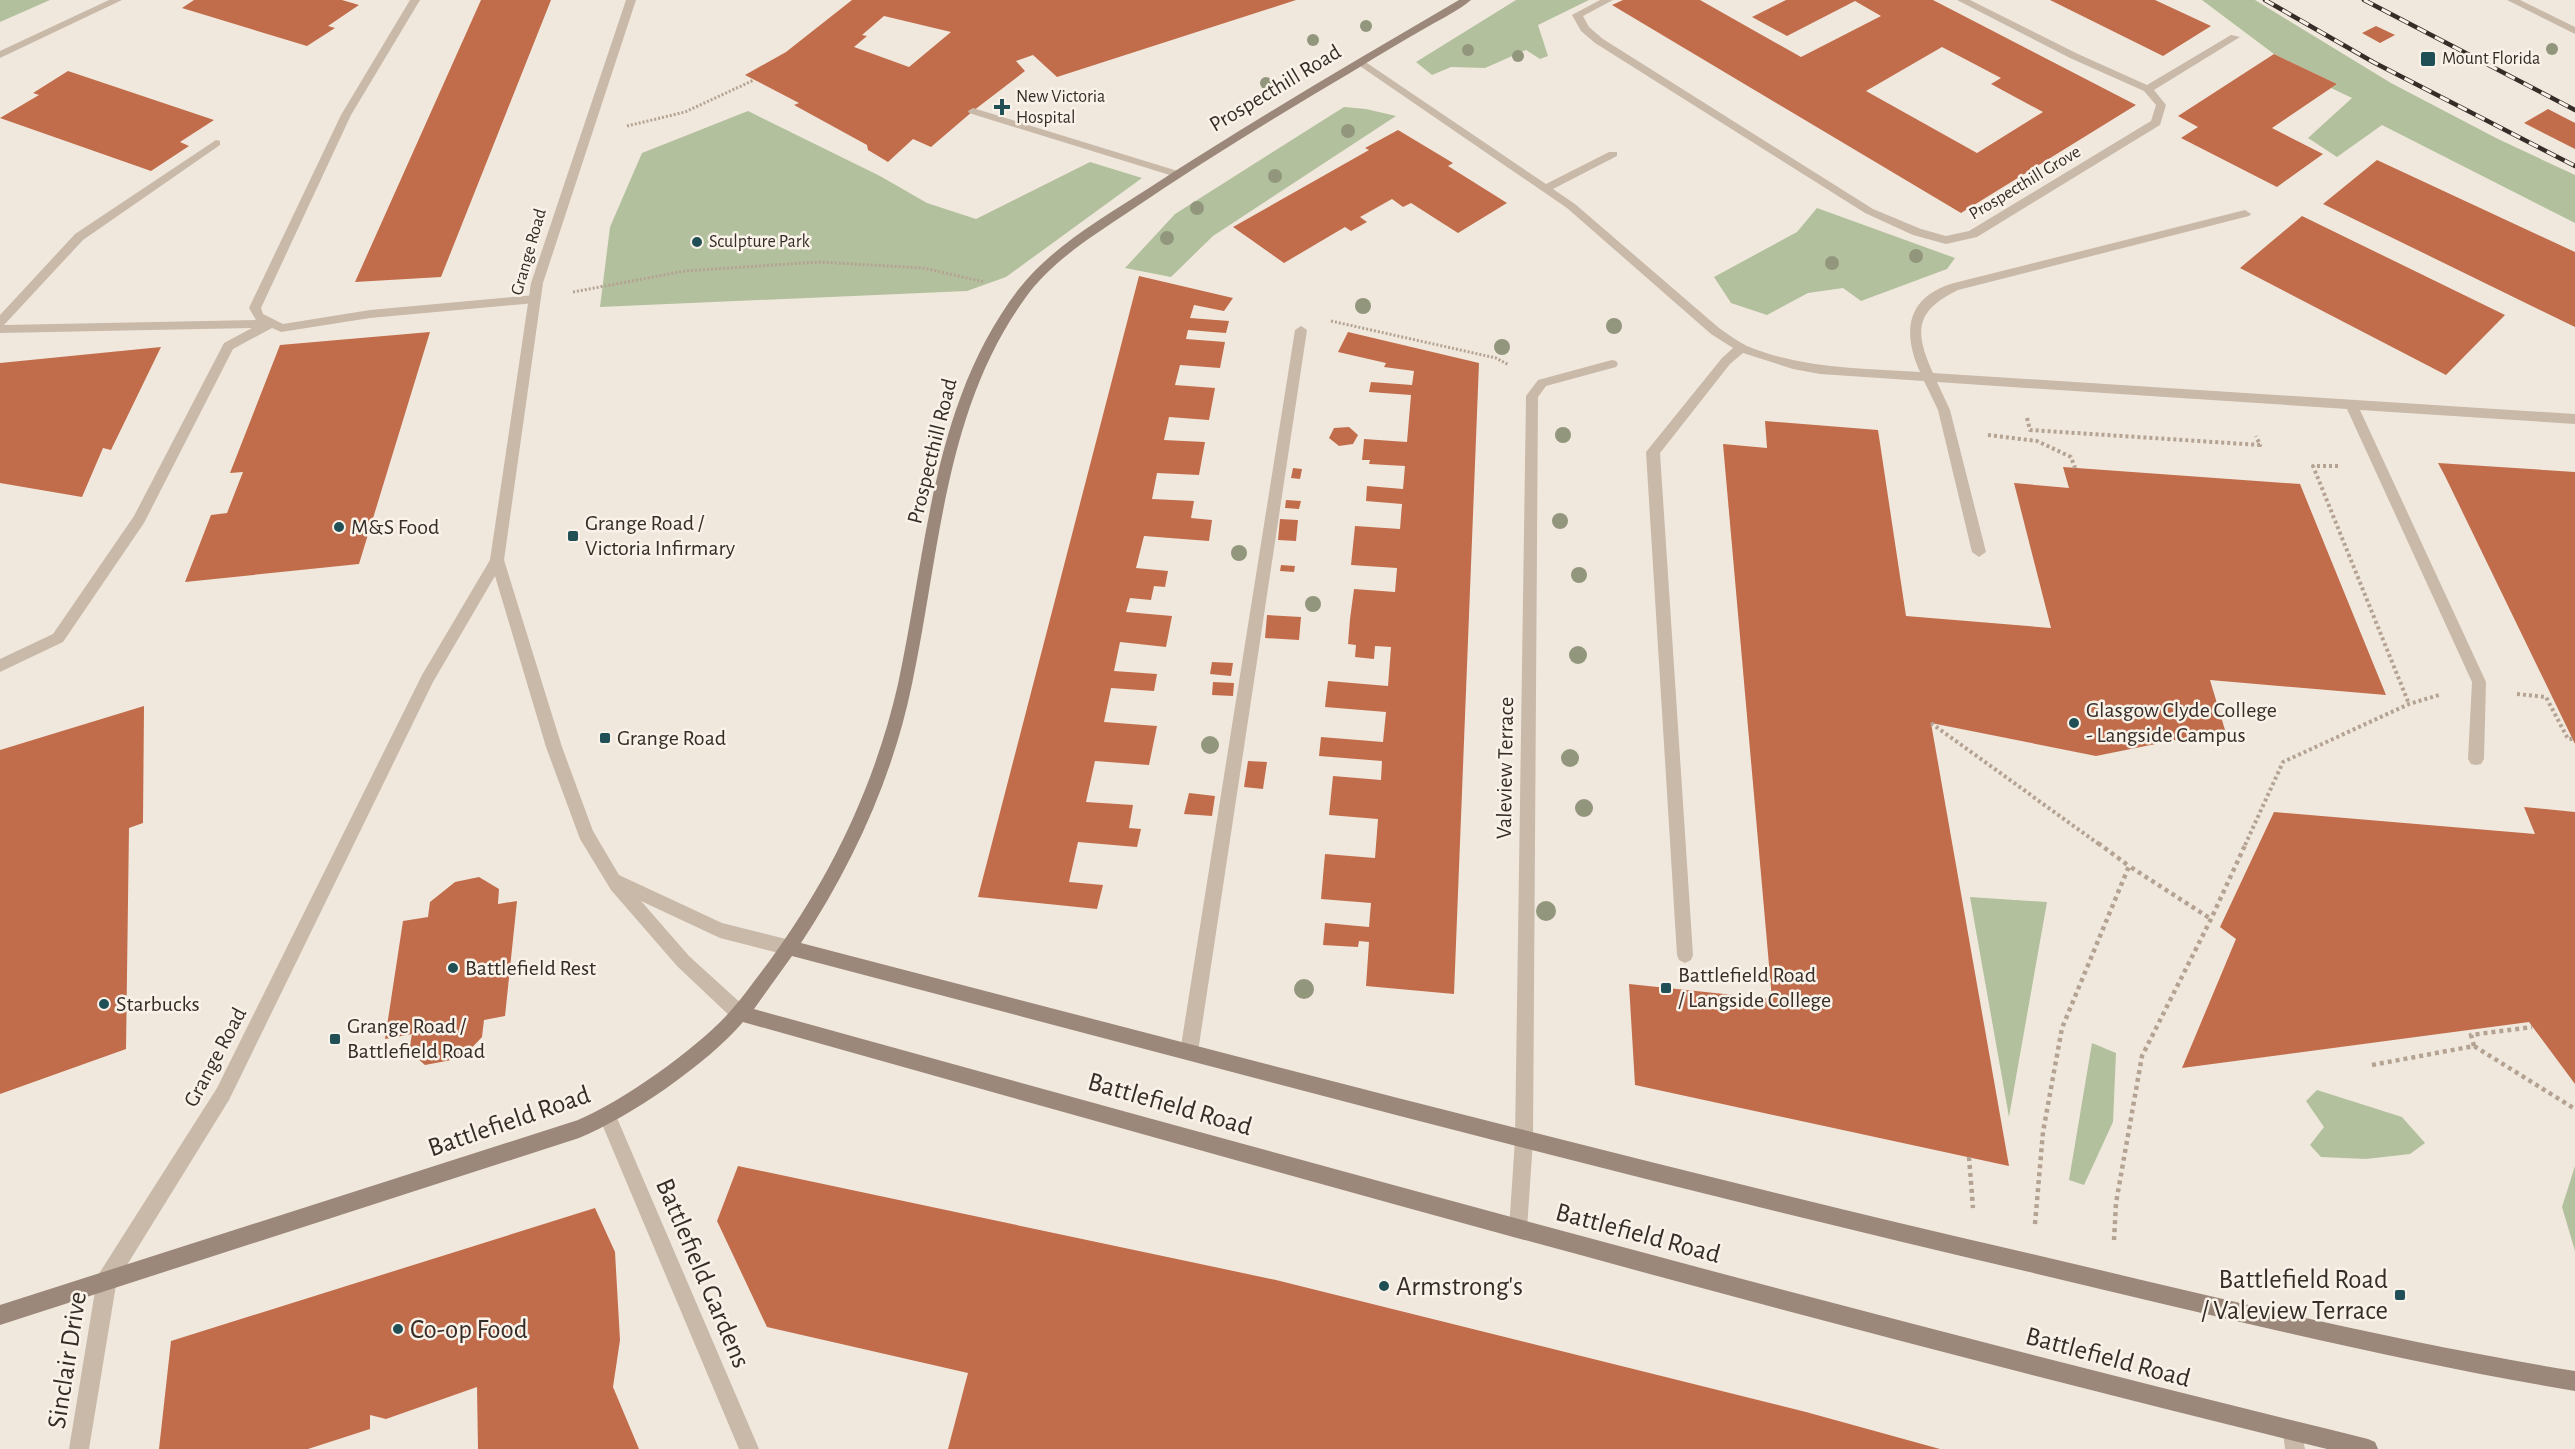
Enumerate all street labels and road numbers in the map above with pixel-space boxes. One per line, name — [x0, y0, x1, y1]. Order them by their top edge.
street label: Prospecthill Road — [1205, 40, 1345, 136]
street label: Prospecthill Grove — [1966, 143, 2084, 223]
street label: Grange Road — [508, 207, 550, 297]
street label: Prospecthill Road — [903, 376, 961, 526]
street label: Valeview Terrace — [1493, 697, 1517, 839]
street label: Grange Road — [180, 1004, 250, 1110]
street label: Battlefield Road — [1085, 1068, 1255, 1140]
street label: Battlefield Road — [424, 1081, 594, 1161]
street label: Battlefield Gardens — [651, 1174, 755, 1372]
street label: Battlefield Road — [1553, 1198, 1723, 1268]
street label: Sinclair Drive — [43, 1289, 91, 1431]
street label: Battlefield Road — [2023, 1322, 2193, 1392]

